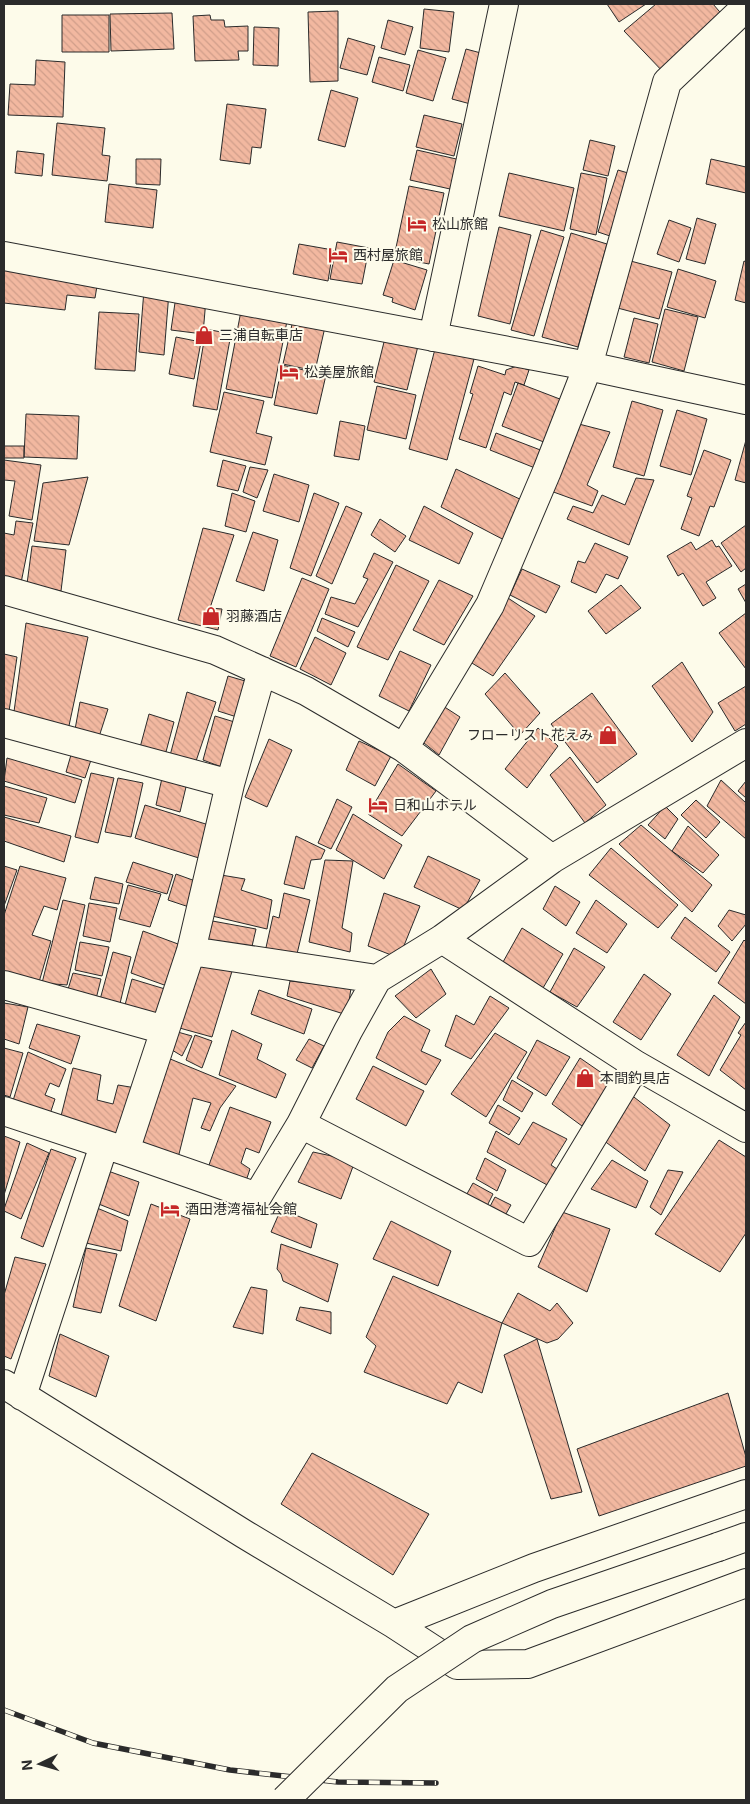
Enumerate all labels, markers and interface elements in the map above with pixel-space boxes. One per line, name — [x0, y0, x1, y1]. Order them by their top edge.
hotel icon: 松山旅館 — [406, 213, 428, 235]
place label: 松山旅館 — [432, 215, 488, 232]
hotel icon: 西村屋旅館 — [327, 244, 349, 266]
place label: 西村屋旅館 — [353, 246, 423, 263]
shop icon: 三浦自転車店 — [193, 324, 215, 346]
place label: 三浦自転車店 — [219, 326, 303, 343]
hotel icon: 松美屋旅館 — [278, 361, 300, 383]
place label: 松美屋旅館 — [304, 363, 374, 380]
shop icon: 羽藤酒店 — [200, 605, 222, 627]
place label: 羽藤酒店 — [226, 607, 282, 624]
shop icon: フローリスト花えみ — [597, 724, 619, 746]
place label: フローリスト花えみ — [467, 726, 593, 743]
hotel icon: 日和山ホテル — [367, 794, 389, 816]
place label: 日和山ホテル — [393, 796, 477, 813]
shop icon: 本間釣具店 — [574, 1067, 596, 1089]
place label: 本間釣具店 — [600, 1069, 670, 1086]
hotel icon: 酒田港湾福祉会館 — [159, 1198, 181, 1220]
place label: 酒田港湾福祉会館 — [185, 1200, 297, 1217]
north arrow — [15, 1739, 65, 1789]
text: N — [18, 1759, 35, 1771]

